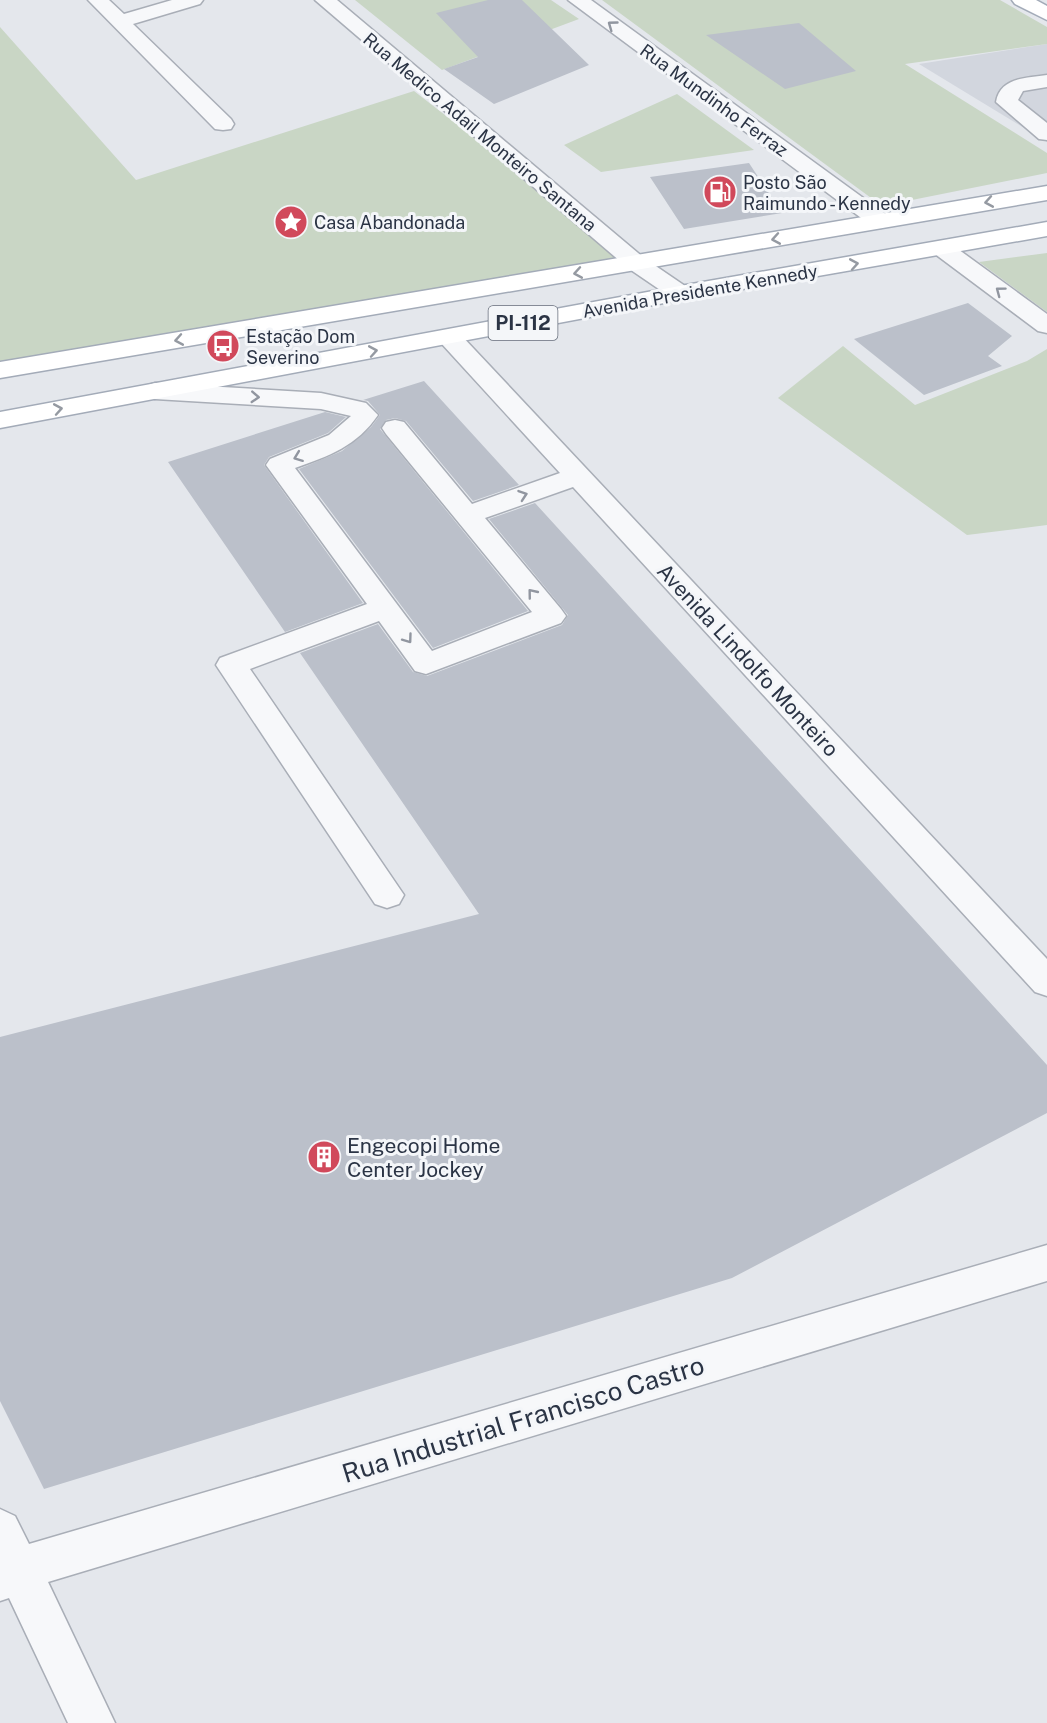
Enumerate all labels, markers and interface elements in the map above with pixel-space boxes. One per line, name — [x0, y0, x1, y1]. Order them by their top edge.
one-way arrow — [608, 21, 619, 32]
street label: Rua Medico Adail Monteiro Santana — [359, 28, 601, 236]
street label: Rua Mundinho Ferraz — [636, 39, 792, 161]
place label: Posto São Raimundo - Kennedy — [743, 172, 911, 214]
fuel station icon: Posto São Raimundo - Kennedy — [702, 174, 738, 210]
one-way arrow — [985, 196, 994, 208]
place icon: Casa Abandonada — [273, 204, 309, 240]
place label: Casa Abandonada — [314, 212, 465, 233]
one-way arrow — [772, 232, 782, 245]
one-way arrow — [850, 258, 859, 270]
street label: Avenida Presidente Kennedy — [581, 260, 819, 322]
one-way arrow — [574, 266, 584, 279]
one-way arrow — [996, 287, 1007, 298]
road number: PI-112 — [488, 306, 558, 340]
place label: Estação Dom Severino — [246, 326, 355, 368]
bus stop icon: Estação Dom Severino — [205, 328, 241, 364]
one-way arrow — [174, 333, 184, 346]
one-way arrow — [369, 346, 378, 358]
one-way arrow — [251, 390, 260, 403]
one-way arrow — [52, 403, 62, 416]
one-way arrow — [293, 450, 304, 463]
one-way arrow — [517, 490, 528, 503]
street label: Avenida Lindolfo Monteiro — [652, 558, 844, 762]
one-way arrow — [529, 589, 540, 600]
one-way arrow — [401, 632, 412, 643]
place label: Engecopi Home Center Jockey — [347, 1133, 500, 1182]
building icon: Engecopi Home Center Jockey — [306, 1139, 342, 1175]
street label: Rua Industrial Francisco Castro — [338, 1349, 708, 1489]

